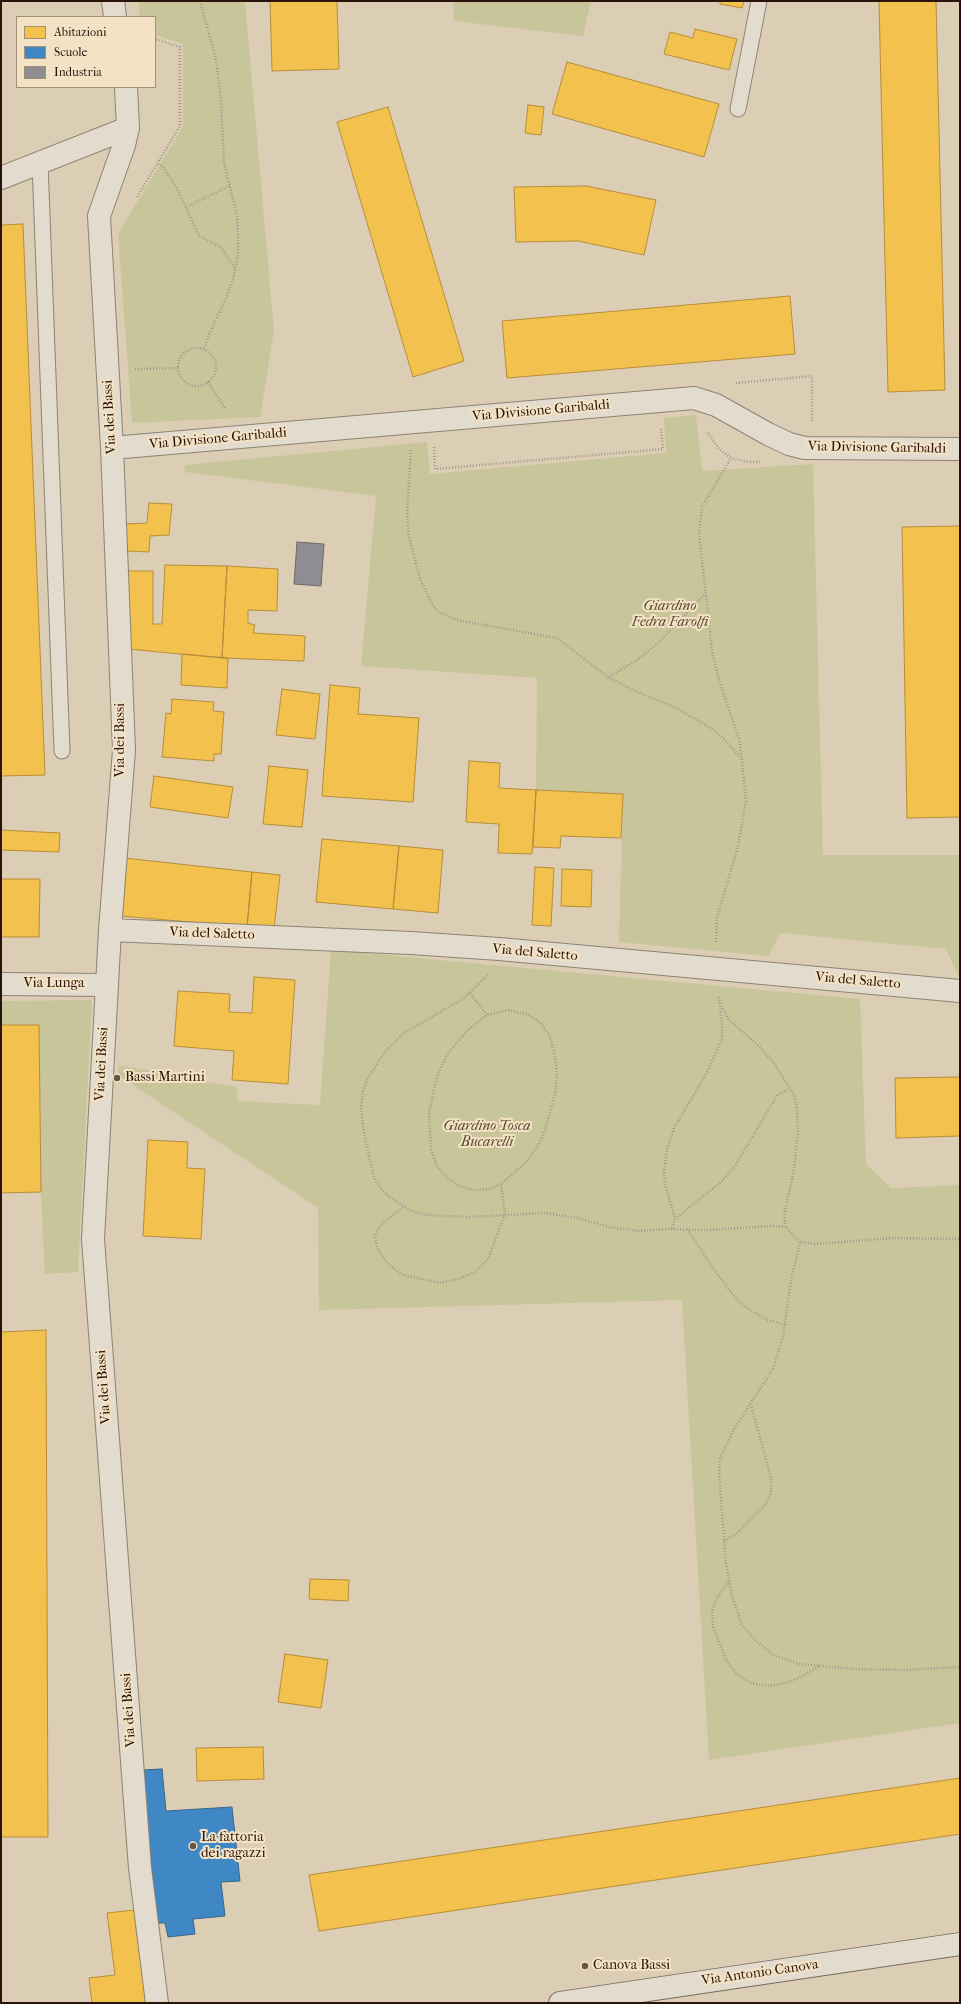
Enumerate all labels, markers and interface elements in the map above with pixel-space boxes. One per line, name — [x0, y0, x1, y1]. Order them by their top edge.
legend — [16, 16, 156, 88]
text: Abitazioni — [54, 25, 107, 39]
text: Scuole — [54, 45, 87, 59]
text: Industria — [54, 65, 102, 79]
street label: Via dei Bassi — [100, 379, 120, 455]
street label: Via Divisione Garibaldi — [471, 397, 611, 425]
street label: Via Divisione Garibaldi — [148, 425, 288, 453]
street label: Via Divisione Garibaldi — [808, 438, 946, 458]
park label: Giardino Fedra Farolfi — [632, 599, 708, 632]
street label: Via dei Bassi — [113, 703, 129, 777]
street label: Via del Saletto — [169, 924, 255, 944]
street label: Via del Saletto — [492, 941, 578, 965]
street label: Via del Saletto — [815, 969, 901, 993]
street label: Via Lunga — [23, 976, 85, 992]
street label: Via dei Bassi — [92, 1026, 112, 1102]
place label: Bassi Martini — [125, 1070, 205, 1086]
marker: Bassi Martini — [112, 1073, 122, 1083]
park label: Giardino Tosca Bucarelli — [443, 1119, 531, 1152]
street label: Via dei Bassi — [93, 1349, 115, 1425]
street label: Via dei Bassi — [118, 1672, 140, 1748]
place label: La fattoria dei ragazzi — [201, 1830, 266, 1862]
marker: La fattoria dei ragazzi — [188, 1841, 198, 1851]
street label: Via Antonio Canova — [700, 1956, 820, 1990]
place label: Canova Bassi — [593, 1958, 670, 1974]
marker: Canova Bassi — [580, 1961, 590, 1971]

